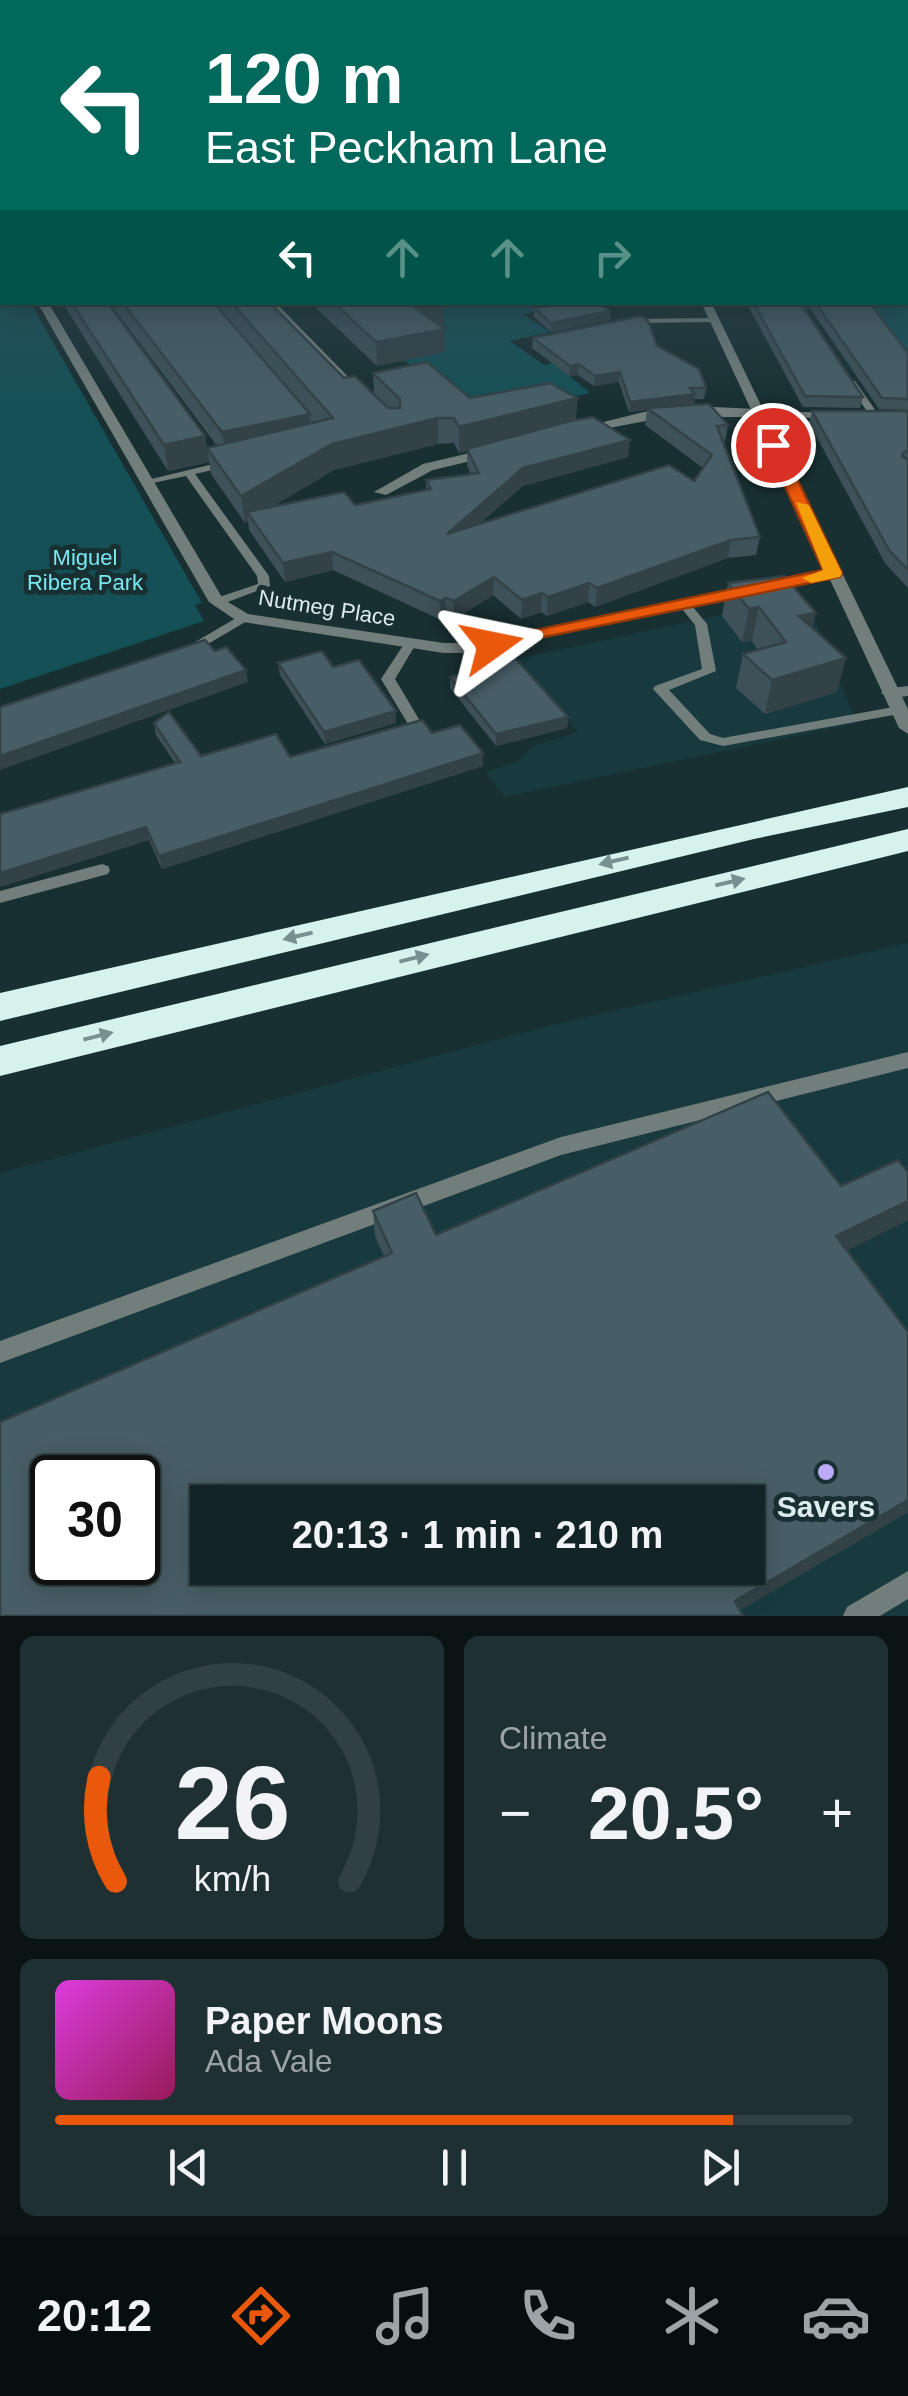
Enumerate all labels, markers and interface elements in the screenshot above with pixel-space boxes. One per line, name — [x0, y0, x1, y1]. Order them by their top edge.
icon: left — [40, 40, 170, 170]
text: 120 m — [205, 40, 403, 118]
text: East Peckham Lane — [205, 122, 608, 173]
icon: left — [270, 230, 325, 285]
icon: ahead — [375, 230, 430, 285]
icon: ahead — [480, 230, 535, 285]
icon: right — [585, 230, 640, 285]
pin — [731, 403, 816, 488]
icon: arrive — [746, 418, 801, 473]
park label: Miguel Ribera Park — [27, 545, 144, 595]
street label: Nutmeg Place — [257, 585, 397, 631]
position arrow — [440, 593, 544, 697]
one-way arrow — [598, 854, 629, 869]
one-way arrow — [715, 874, 746, 889]
one-way arrow — [282, 929, 313, 944]
one-way arrow — [399, 950, 430, 965]
one-way arrow — [83, 1028, 114, 1044]
speed limit sign: 30 — [30, 1455, 160, 1585]
marker: Savers — [815, 1461, 837, 1483]
place label: Savers — [777, 1490, 875, 1523]
text: 20:13 · 1 min · 210 m — [292, 1514, 663, 1556]
text: Climate — [499, 1720, 607, 1756]
text: 26 — [174, 1745, 290, 1861]
text: 20.5° — [588, 1771, 764, 1855]
text: − — [499, 1782, 531, 1844]
text: + — [821, 1782, 853, 1844]
text: km/h — [193, 1859, 271, 1899]
text: Paper Moons — [205, 2000, 444, 2042]
text: Ada Vale — [205, 2043, 333, 2079]
icon: previous — [161, 2140, 216, 2195]
icon: pause — [427, 2140, 482, 2195]
icon: next — [693, 2140, 748, 2195]
icon: directions — [226, 2281, 296, 2351]
icon: music — [370, 2281, 440, 2351]
icon: phone — [513, 2281, 583, 2351]
icon: climate — [657, 2281, 727, 2351]
icon: car — [801, 2281, 871, 2351]
text: 20:12 — [37, 2290, 152, 2341]

